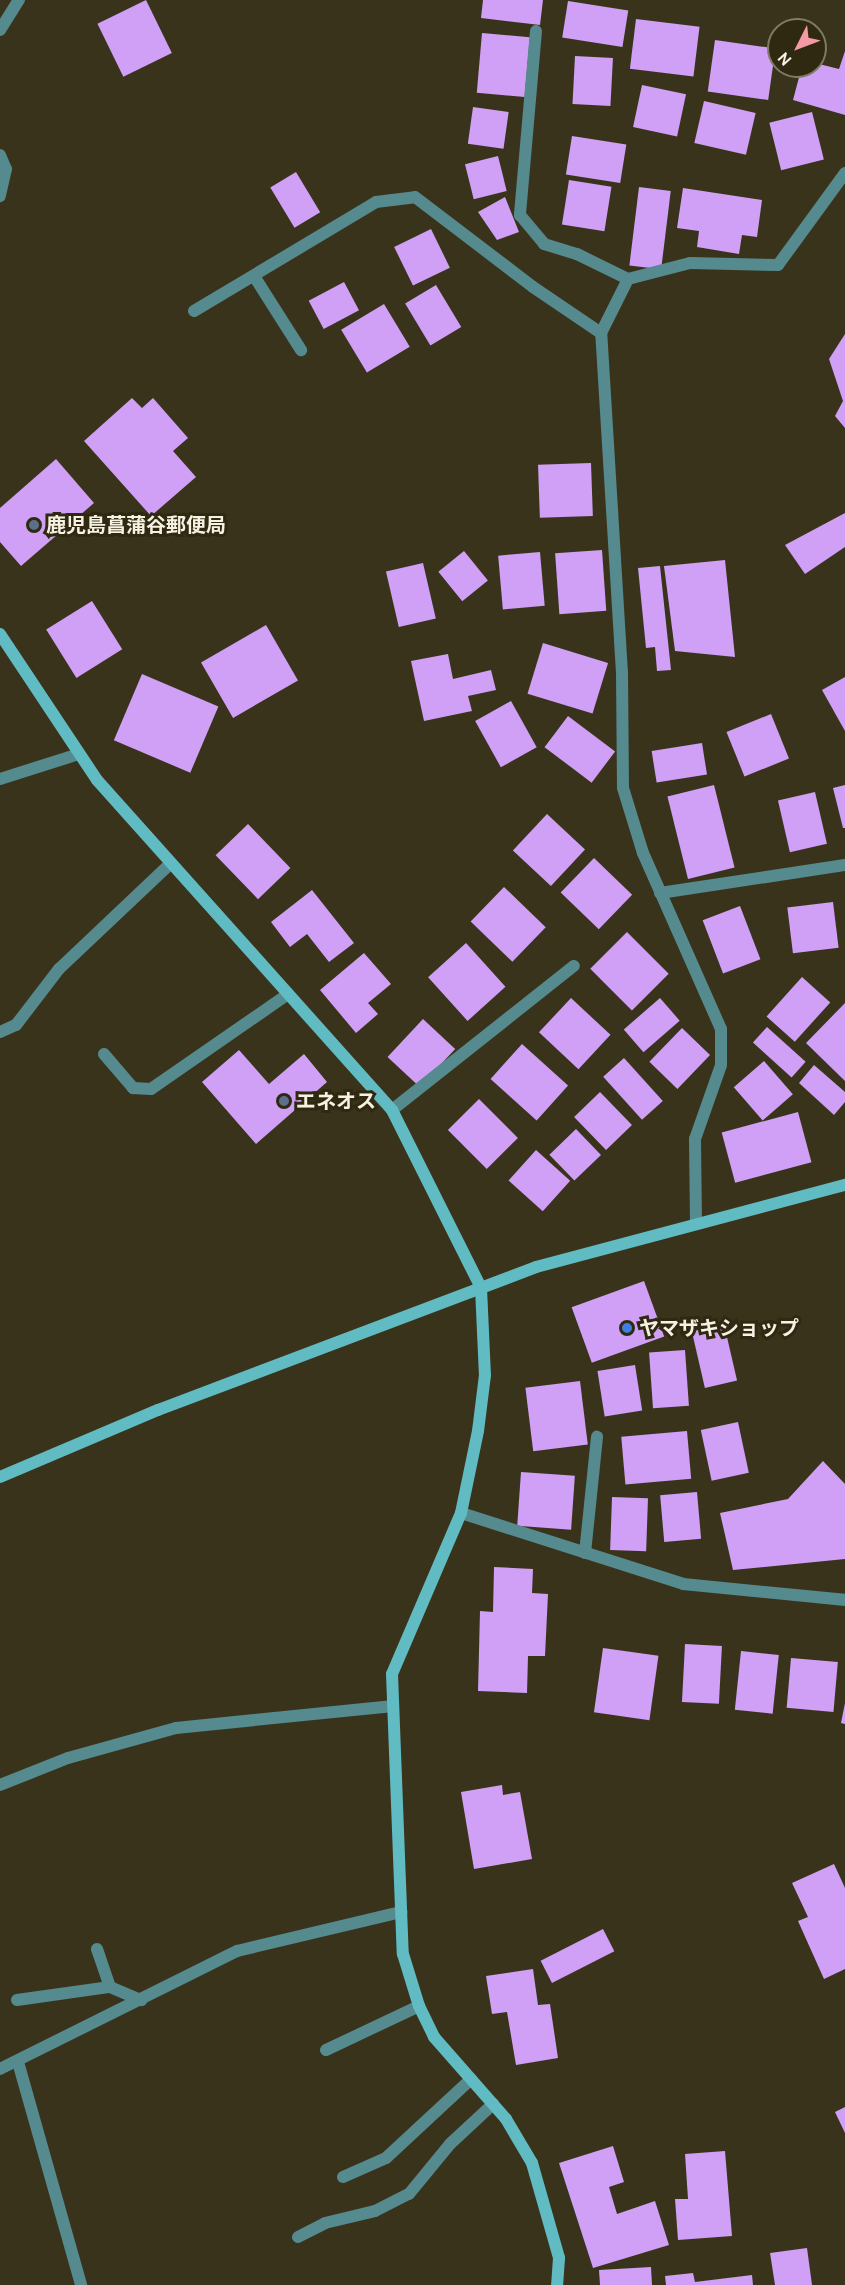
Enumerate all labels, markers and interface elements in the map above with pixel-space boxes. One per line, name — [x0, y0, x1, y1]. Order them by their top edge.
north arrow — [767, 18, 827, 78]
text: N — [774, 48, 796, 70]
place label: 鹿児島菖蒲谷郵便局 — [46, 513, 226, 537]
marker: 鹿児島菖蒲谷郵便局 — [27, 518, 41, 532]
place label: エネオス — [296, 1089, 376, 1113]
marker: エネオス — [277, 1094, 291, 1108]
place label: ヤマザキショップ — [639, 1316, 799, 1340]
marker: ヤマザキショップ — [620, 1321, 634, 1335]

